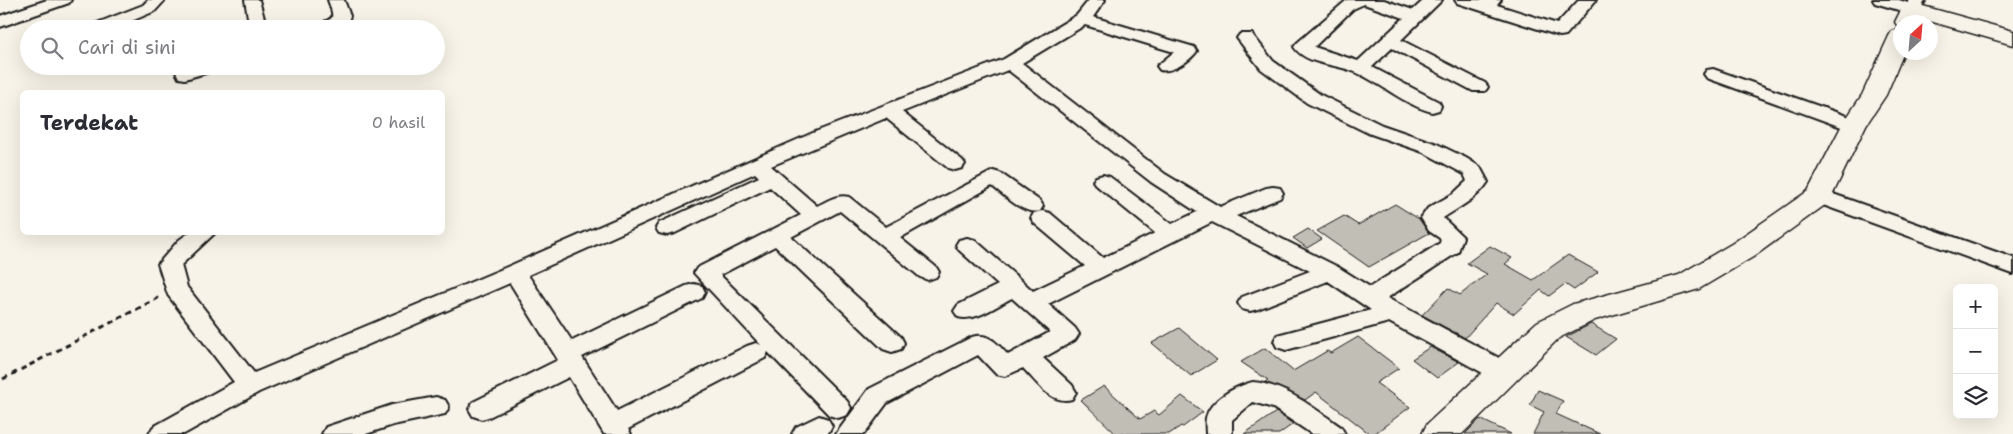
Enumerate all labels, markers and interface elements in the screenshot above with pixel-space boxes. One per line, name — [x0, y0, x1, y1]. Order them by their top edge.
north arrow — [1893, 15, 1938, 60]
search box — [20, 20, 445, 75]
icon: search — [38, 34, 66, 62]
text: Cari di sini — [78, 35, 176, 60]
text: Terdekat — [40, 109, 138, 137]
text: 0 hasil — [372, 112, 425, 133]
map controls — [1953, 284, 1998, 419]
button: + — [1953, 284, 1998, 329]
button: − — [1953, 329, 1998, 374]
button: layers — [1953, 374, 1998, 419]

